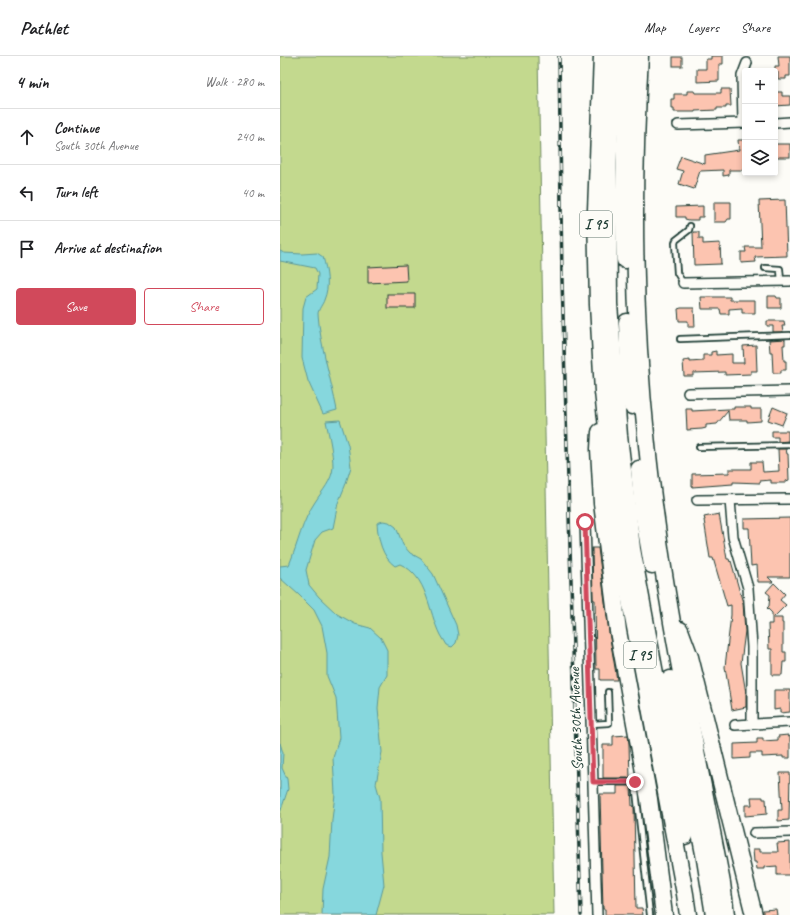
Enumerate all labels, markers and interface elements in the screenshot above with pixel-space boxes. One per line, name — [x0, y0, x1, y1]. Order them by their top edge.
text: Pathlet — [20, 16, 68, 40]
text: Map — [644, 19, 666, 36]
text: Layers — [688, 19, 719, 36]
text: Share — [741, 19, 770, 36]
map controls — [742, 68, 778, 176]
button: + — [742, 68, 778, 104]
text: 4 min — [16, 72, 49, 93]
text: Walk · 280 m — [205, 74, 264, 90]
button: − — [742, 104, 778, 140]
text: Continue — [54, 119, 99, 138]
icon: ahead — [16, 126, 38, 148]
text: 240 m — [236, 129, 264, 145]
text: South 30th Avenue — [54, 138, 138, 154]
button: layers — [742, 140, 778, 176]
icon: left — [16, 182, 38, 204]
text: Turn left — [54, 183, 97, 202]
text: 40 m — [242, 185, 264, 201]
road number: I 95 — [580, 211, 612, 237]
icon: arrive — [16, 238, 38, 260]
text: Arrive at destination — [54, 239, 161, 258]
button: Save — [16, 288, 136, 325]
button: Share — [144, 288, 264, 325]
route start — [576, 513, 594, 531]
road number: I 95 — [624, 642, 656, 668]
street label: South 30th Avenue — [564, 665, 588, 771]
route end — [626, 773, 644, 791]

